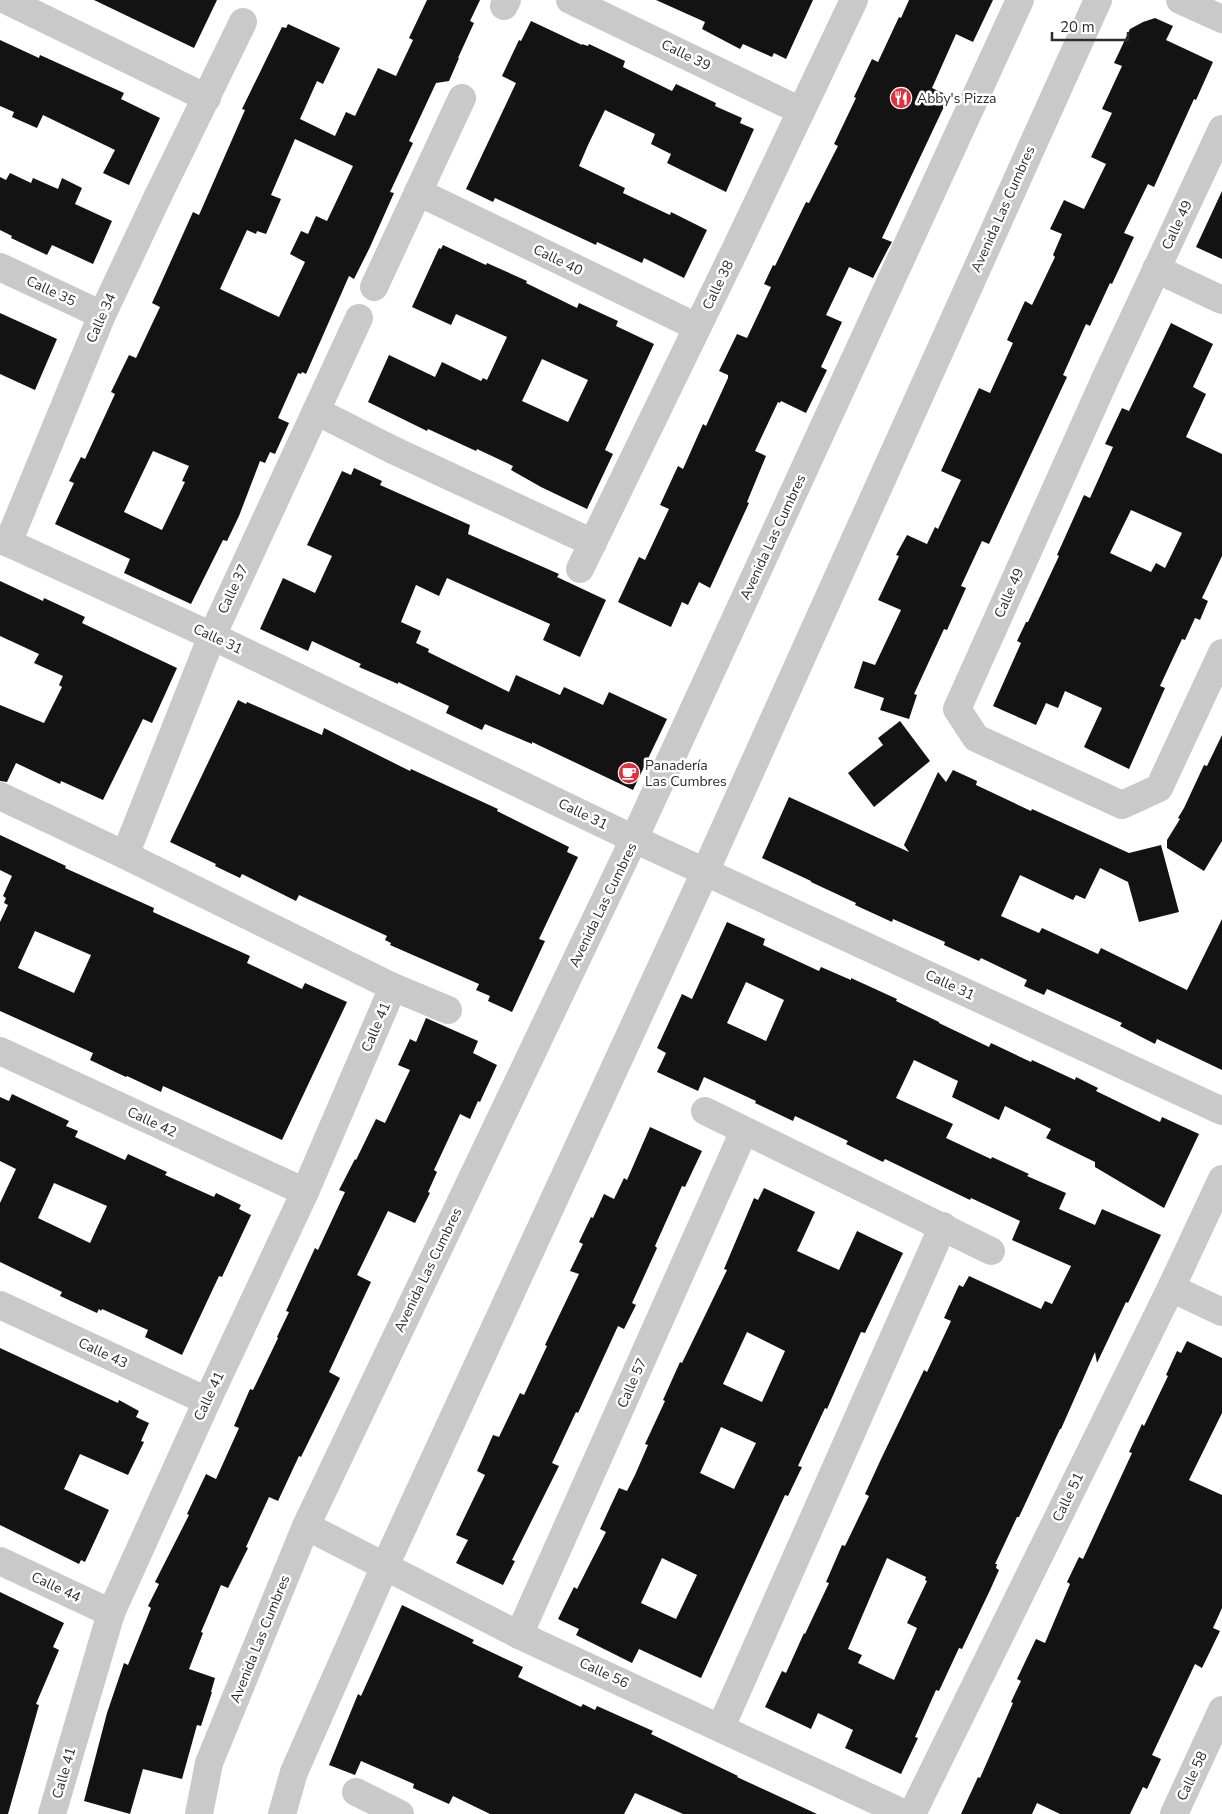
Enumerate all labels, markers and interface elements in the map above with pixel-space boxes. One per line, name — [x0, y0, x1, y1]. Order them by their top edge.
scale bar — [1052, 10, 1128, 42]
text: 20 m — [1060, 17, 1095, 37]
street label: Calle 39 — [658, 35, 714, 75]
restaurant icon: Abby's Pizza — [889, 86, 913, 110]
place label: Abby's Pizza — [917, 89, 996, 108]
street label: Avenida Las Cumbres — [967, 143, 1040, 275]
street label: Calle 49 — [1157, 197, 1197, 253]
street label: Calle 40 — [530, 240, 586, 280]
street label: Calle 38 — [698, 257, 738, 313]
street label: Calle 35 — [23, 271, 79, 311]
street label: Calle 34 — [82, 290, 120, 346]
street label: Avenida Las Cumbres — [736, 471, 811, 603]
street label: Calle 37 — [213, 561, 253, 617]
street label: Calle 49 — [990, 565, 1028, 621]
street label: Calle 31 — [190, 619, 246, 659]
place label: Panadería Las Cumbres — [645, 756, 727, 791]
cafe icon: Panadería Las Cumbres — [617, 761, 641, 785]
street label: Calle 31 — [555, 794, 611, 834]
street label: Avenida Las Cumbres — [565, 839, 642, 971]
street label: Calle 31 — [922, 965, 978, 1005]
street label: Calle 41 — [357, 999, 395, 1055]
street label: Calle 42 — [124, 1102, 180, 1142]
street label: Avenida Las Cumbres — [390, 1204, 467, 1336]
street label: Calle 43 — [75, 1333, 131, 1373]
street label: Calle 57 — [613, 1355, 651, 1411]
street label: Calle 41 — [189, 1368, 229, 1424]
street label: Calle 51 — [1048, 1469, 1088, 1525]
street label: Calle 44 — [28, 1567, 84, 1607]
street label: Avenida Las Cumbres — [226, 1572, 294, 1706]
street label: Calle 56 — [576, 1653, 632, 1693]
street label: Calle 41 — [48, 1745, 80, 1801]
street label: Calle 58 — [1172, 1748, 1212, 1804]

